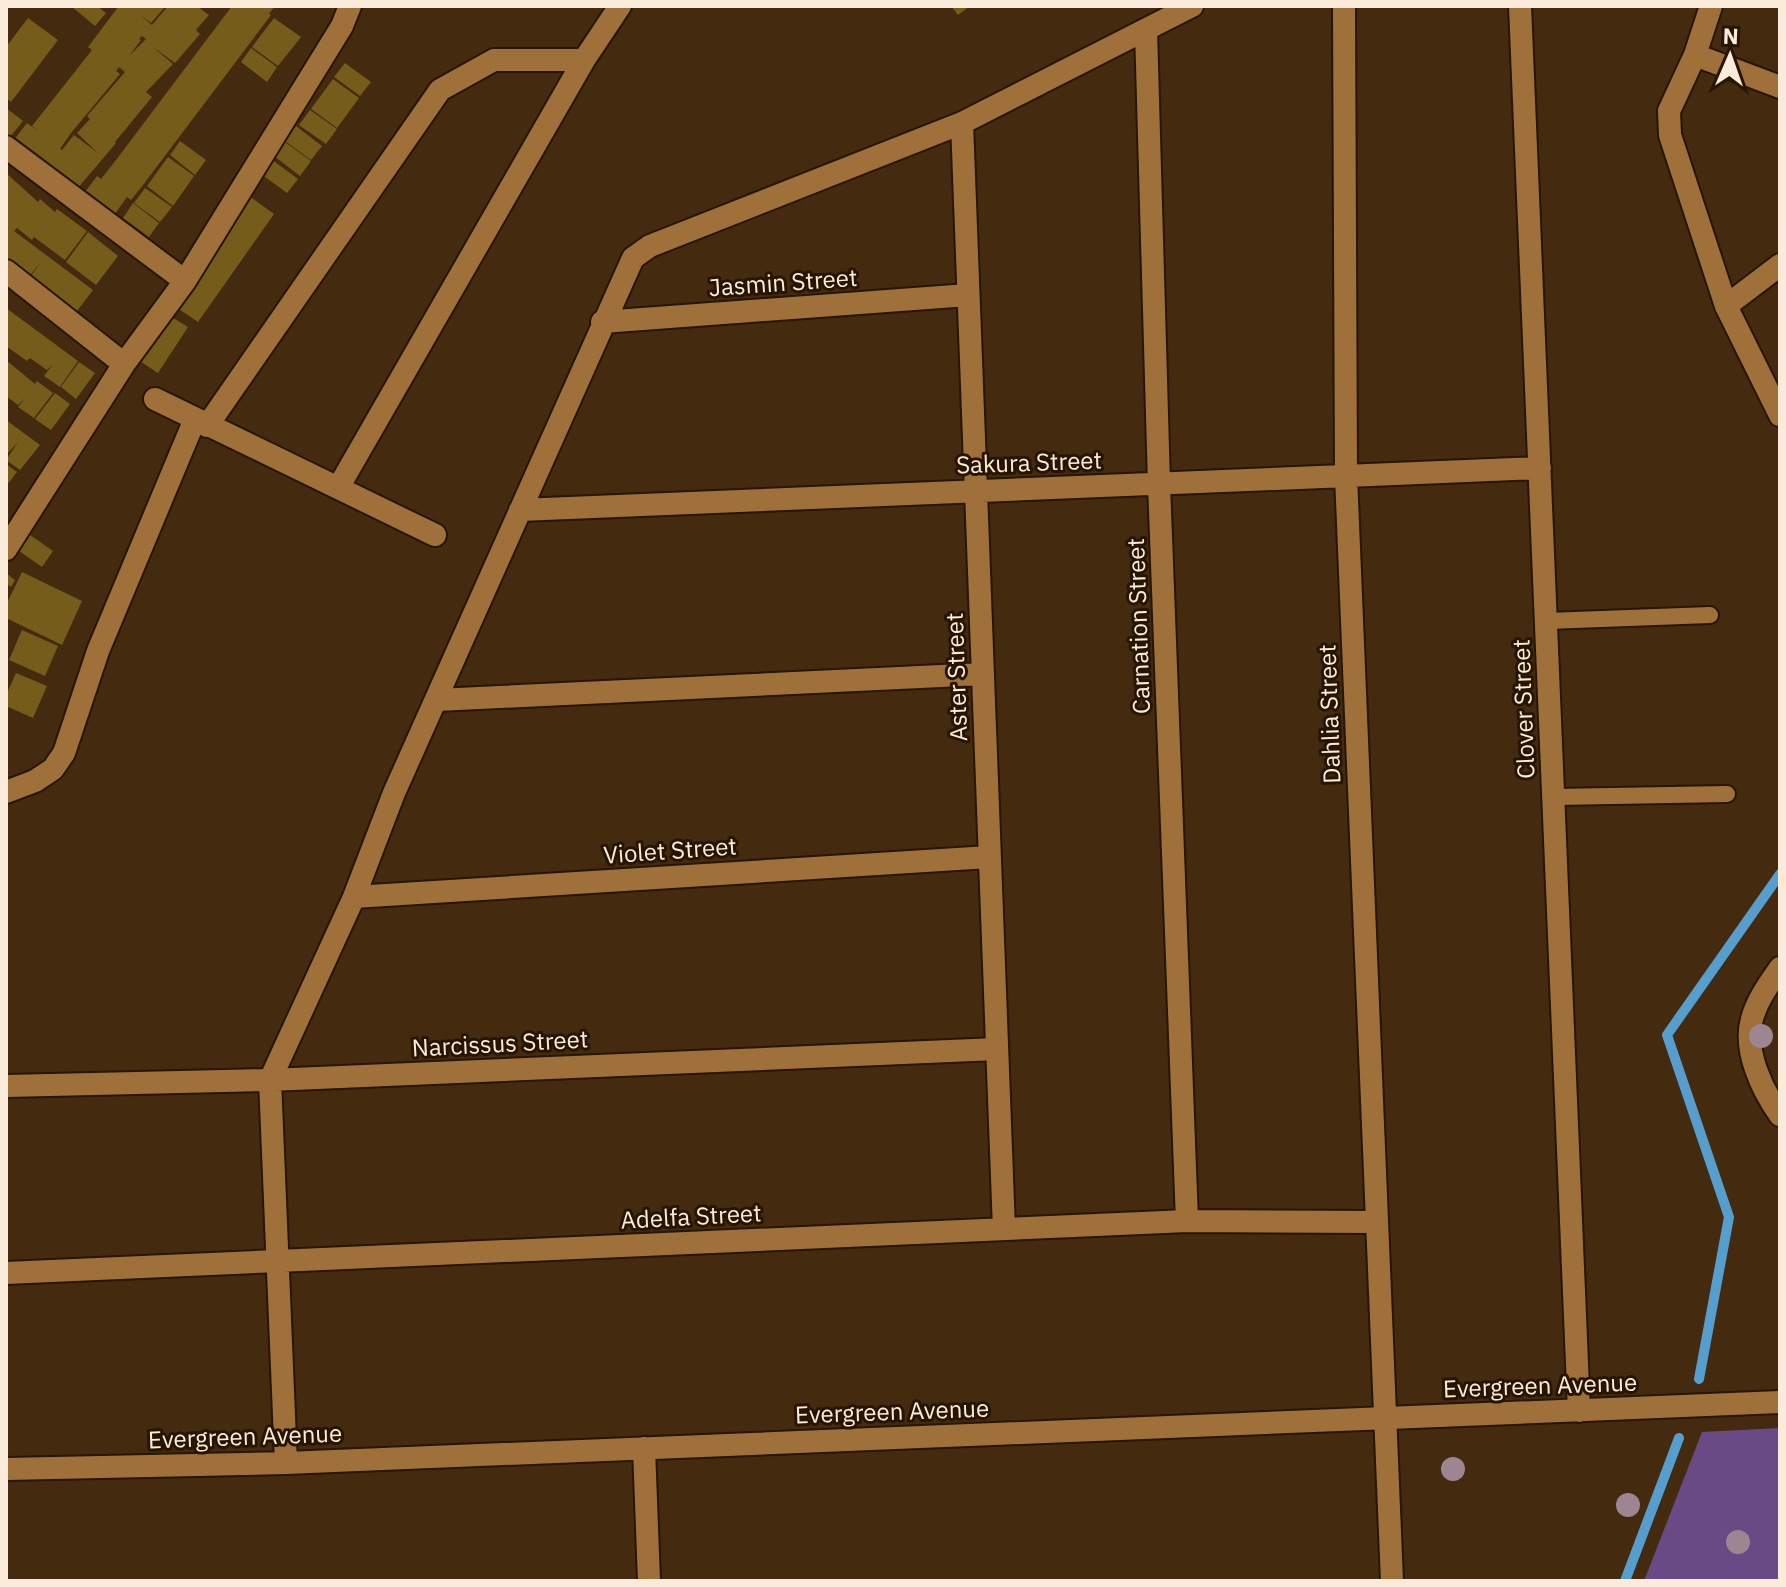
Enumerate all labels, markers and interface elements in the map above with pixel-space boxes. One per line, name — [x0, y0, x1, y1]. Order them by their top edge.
north arrow — [1690, 16, 1770, 96]
text: N — [1722, 21, 1739, 50]
street label: Jasmin Street — [708, 261, 858, 303]
street label: Sakura Street — [956, 443, 1102, 481]
street label: Carnation Street — [1119, 538, 1157, 715]
street label: Aster Street — [938, 612, 974, 742]
street label: Clover Street — [1505, 639, 1541, 779]
street label: Dahlia Street — [1311, 644, 1347, 784]
street label: Violet Street — [602, 829, 738, 871]
street label: Narcissus Street — [411, 1022, 589, 1064]
street label: Adelfa Street — [620, 1196, 762, 1236]
street label: Evergreen Avenue — [1442, 1366, 1638, 1404]
street label: Evergreen Avenue — [794, 1392, 990, 1430]
street label: Evergreen Avenue — [147, 1417, 343, 1455]

